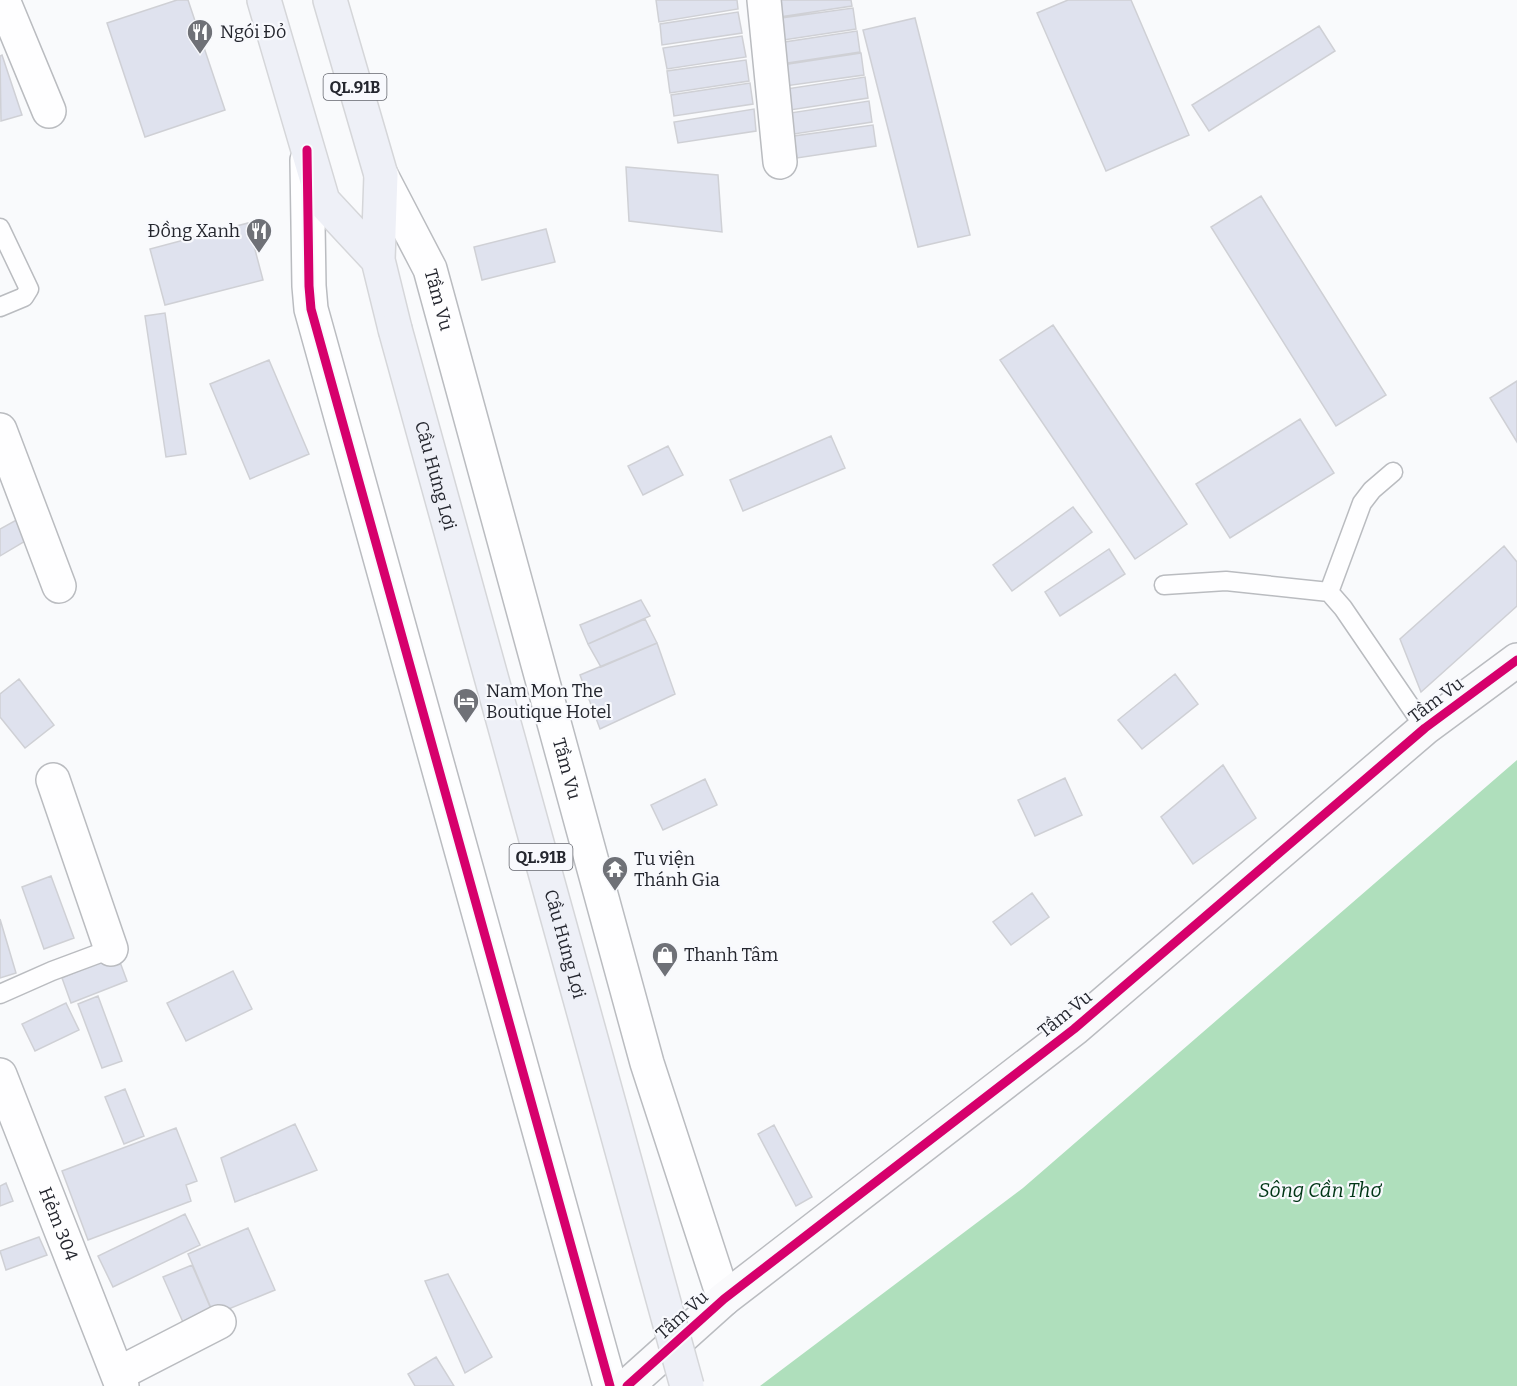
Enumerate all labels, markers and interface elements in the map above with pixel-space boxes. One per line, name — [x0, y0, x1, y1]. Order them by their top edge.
restaurant icon: Ngói Đỏ — [185, 17, 215, 55]
place label: Ngói Đỏ — [220, 21, 286, 43]
road number: QL.91B — [324, 74, 386, 100]
restaurant icon: Đồng Xanh — [244, 216, 274, 254]
place label: Đồng Xanh — [148, 220, 240, 242]
street label: Tầm Vu — [420, 267, 457, 333]
street label: Cầu Hưng Lợi — [410, 419, 461, 533]
street label: Tầm Vu — [1404, 672, 1468, 728]
place label: Nam Mon The Boutique Hotel — [486, 680, 611, 723]
hotel icon: Nam Mon The Boutique Hotel — [451, 686, 481, 724]
street label: Tầm Vu — [548, 735, 585, 802]
road number: QL.91B — [510, 844, 572, 870]
place label: Tu viện Thánh Gia — [634, 848, 720, 891]
temple icon: Tu viện Thánh Gia — [600, 854, 630, 892]
street label: Cầu Hưng Lợi — [539, 887, 590, 1001]
shop icon: Thanh Tâm — [650, 940, 680, 978]
place label: Thanh Tâm — [684, 944, 778, 966]
street label: Tầm Vu — [1034, 986, 1096, 1042]
water label: Sông Cần Thơ — [1258, 1178, 1382, 1202]
street label: Hẻm 304 — [34, 1184, 83, 1264]
street label: Tầm Vu — [651, 1286, 713, 1344]

